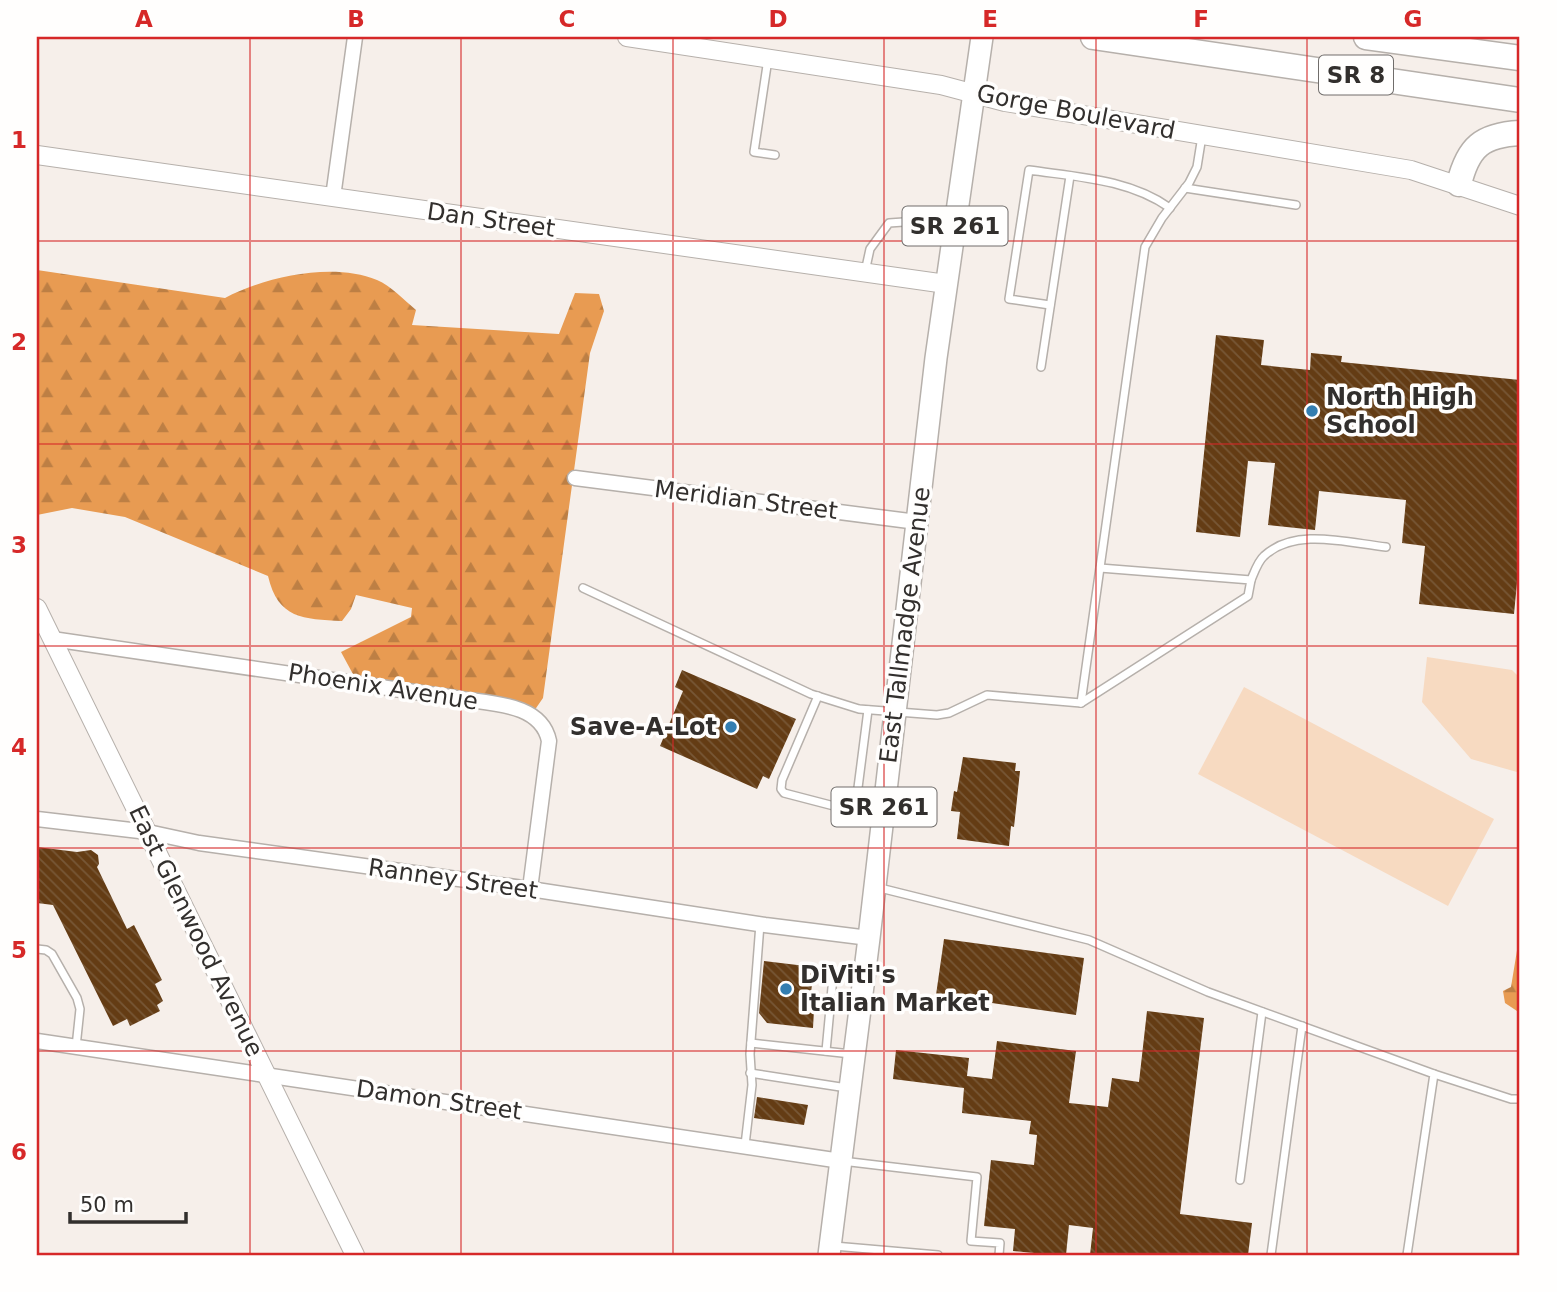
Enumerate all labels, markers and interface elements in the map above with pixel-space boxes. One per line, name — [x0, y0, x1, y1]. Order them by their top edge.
text: A — [135, 6, 153, 32]
text: B — [347, 6, 365, 32]
text: C — [559, 6, 575, 32]
text: D — [768, 6, 788, 32]
text: E — [982, 6, 998, 32]
text: F — [1193, 6, 1209, 32]
text: G — [1404, 6, 1422, 32]
road number: SR 8 — [1319, 55, 1393, 94]
street label: Gorge Boulevard — [974, 79, 1178, 145]
text: 1 — [11, 127, 27, 153]
street label: Dan Street — [425, 197, 557, 243]
road number: SR 261 — [902, 206, 1007, 246]
text: 2 — [11, 329, 27, 355]
place label: North High School — [1326, 383, 1474, 439]
marker: North High School — [1304, 403, 1320, 419]
street label: Meridian Street — [653, 475, 839, 525]
street label: East Tallmadge Avenue — [874, 485, 936, 765]
text: 3 — [11, 532, 27, 558]
street label: Phoenix Avenue — [286, 658, 480, 716]
place label: Save-A-Lot — [570, 713, 717, 741]
marker: Save-A-Lot — [723, 719, 739, 735]
text: 4 — [11, 734, 27, 760]
road number: SR 261 — [832, 788, 936, 827]
street label: East Glenwood Avenue — [123, 801, 269, 1061]
street label: Ranney Street — [366, 853, 540, 905]
text: 5 — [11, 937, 27, 963]
place label: DiViti's Italian Market — [800, 961, 990, 1017]
marker: DiViti's Italian Market — [778, 981, 794, 997]
street label: Damon Street — [354, 1075, 524, 1125]
text: 6 — [11, 1139, 27, 1165]
scale bar — [70, 1180, 186, 1224]
text: 50 m — [80, 1193, 134, 1217]

